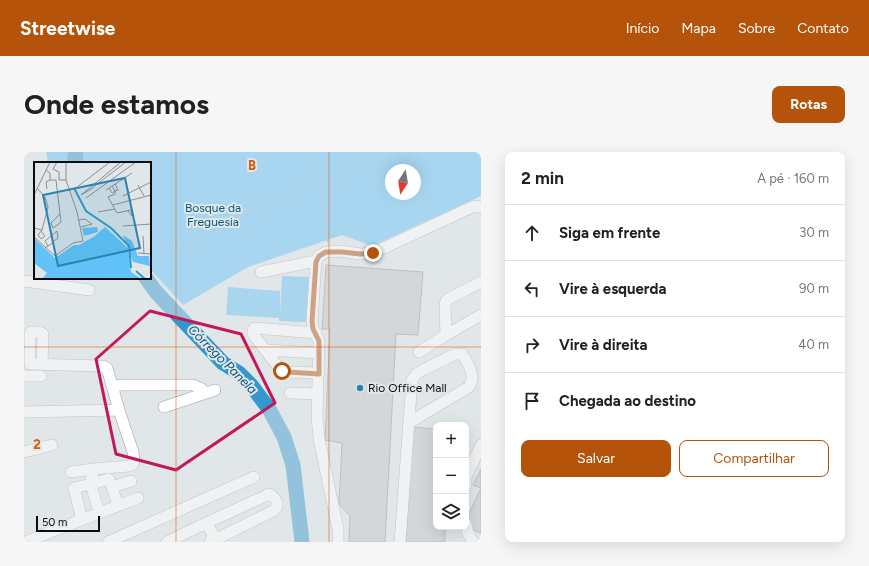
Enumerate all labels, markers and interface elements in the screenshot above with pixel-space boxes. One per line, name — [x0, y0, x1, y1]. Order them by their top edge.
text: Streetwise — [20, 17, 115, 40]
text: Início — [626, 20, 659, 37]
text: Mapa — [681, 20, 716, 37]
text: Sobre — [738, 20, 775, 37]
text: Contato — [797, 20, 849, 37]
button: Rotas — [772, 86, 845, 123]
text: Onde estamos — [24, 87, 209, 121]
text: B — [248, 158, 256, 173]
inset map — [34, 162, 151, 279]
north arrow — [385, 164, 421, 200]
text: 2 min — [521, 168, 564, 188]
text: A pé · 160 m — [757, 171, 829, 186]
park label: Bosque da Freguesia — [185, 201, 241, 229]
icon: ahead — [521, 222, 543, 244]
text: Siga em frente — [559, 224, 660, 242]
text: 30 m — [799, 225, 829, 240]
route end — [364, 244, 382, 262]
icon: left — [521, 278, 543, 300]
text: Vire à esquerda — [559, 280, 666, 298]
text: 90 m — [799, 281, 829, 296]
water label: Córrego Panela — [185, 322, 260, 397]
icon: right — [521, 334, 543, 356]
text: Vire à direita — [559, 336, 648, 354]
text: 40 m — [798, 337, 829, 352]
route start — [273, 362, 291, 380]
place label: Rio Office Mall — [368, 381, 447, 395]
marker: Rio Office Mall — [355, 383, 365, 393]
icon: arrive — [521, 390, 543, 412]
text: Chegada ao destino — [559, 392, 696, 410]
map controls — [433, 422, 469, 530]
button: + — [433, 422, 469, 458]
text: 2 — [33, 437, 41, 452]
button: Salvar — [521, 440, 671, 477]
button: Compartilhar — [679, 440, 829, 477]
button: − — [433, 458, 469, 494]
button: layers — [433, 494, 469, 530]
scale bar — [36, 514, 100, 533]
text: 50 m — [42, 516, 67, 529]

